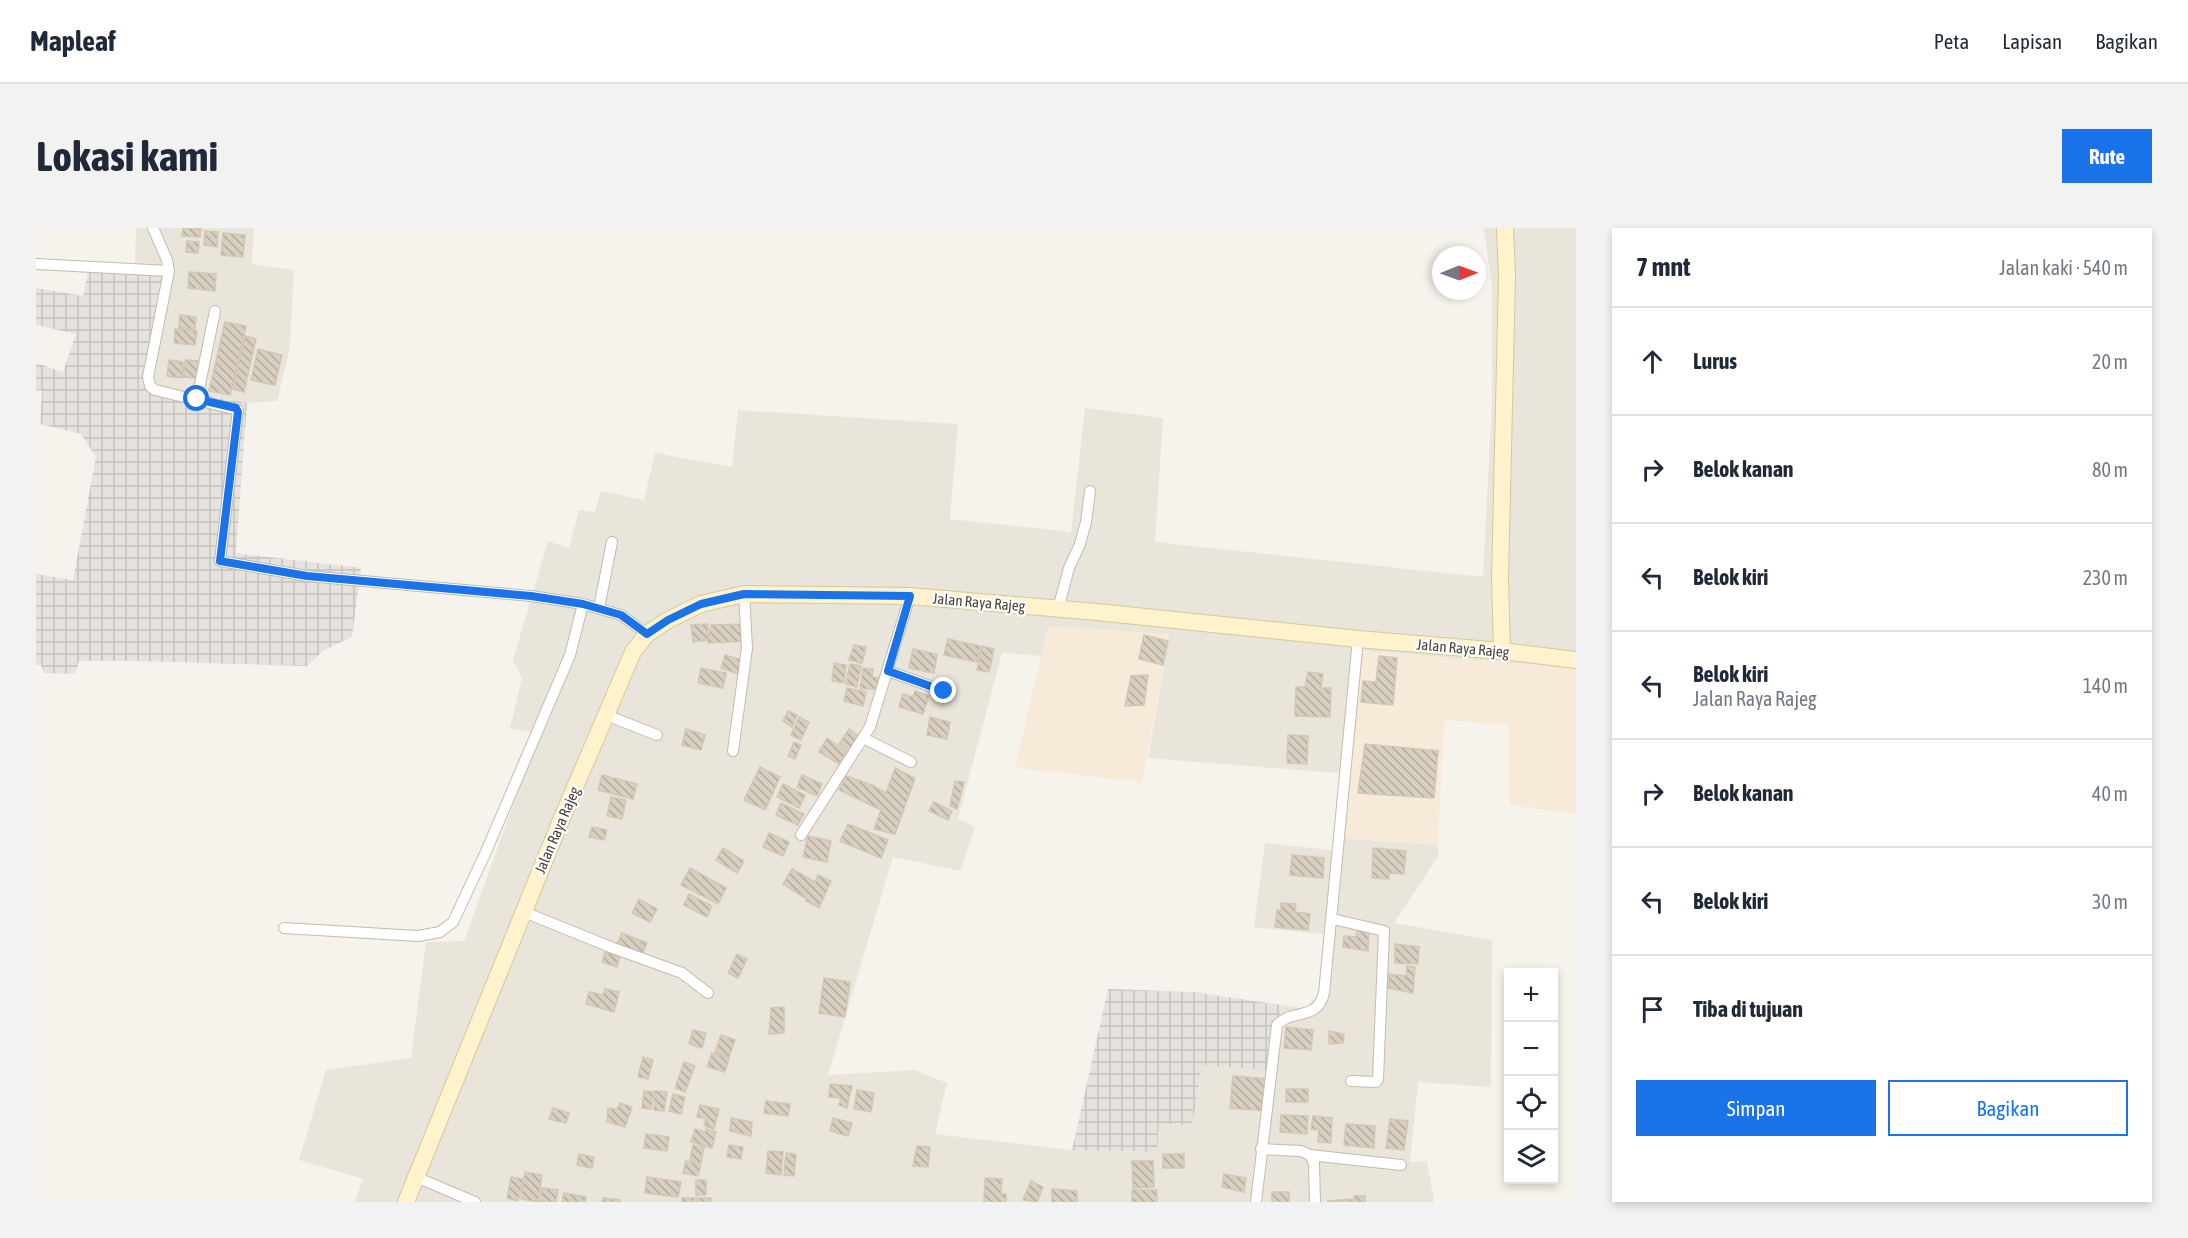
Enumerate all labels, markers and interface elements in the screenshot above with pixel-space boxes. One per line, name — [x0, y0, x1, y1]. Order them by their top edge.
text: Mapleaf — [30, 25, 116, 57]
text: Peta — [1934, 29, 1969, 53]
text: Lapisan — [2002, 29, 2062, 53]
text: Bagikan — [2095, 29, 2158, 53]
button: Rute — [2062, 129, 2152, 183]
text: Lokasi kami — [36, 132, 218, 180]
north arrow — [1432, 246, 1486, 300]
text: 7 mnt — [1636, 252, 1691, 282]
text: Jalan kaki · 540 m — [1999, 256, 2128, 279]
icon: ahead — [1636, 345, 1669, 378]
text: Lurus — [1693, 348, 1737, 374]
text: 20 m — [2092, 350, 2128, 373]
route start — [183, 385, 209, 411]
icon: right — [1636, 453, 1669, 486]
text: Belok kanan — [1693, 456, 1794, 482]
text: 80 m — [2092, 458, 2128, 481]
icon: left — [1636, 561, 1669, 594]
text: Belok kiri — [1693, 564, 1768, 590]
text: 230 m — [2083, 566, 2128, 589]
street label: Jalan Raya Rajeg — [932, 589, 1026, 615]
street label: Jalan Raya Rajeg — [1416, 635, 1510, 661]
text: Belok kiri — [1693, 661, 1768, 687]
icon: left — [1636, 669, 1669, 702]
text: 140 m — [2083, 674, 2128, 697]
route end — [930, 677, 956, 703]
text: Jalan Raya Rajeg — [1693, 687, 1817, 710]
icon: right — [1636, 777, 1669, 810]
text: Belok kanan — [1693, 780, 1794, 806]
text: 40 m — [2092, 782, 2128, 805]
street label: Jalan Raya Rajeg — [531, 783, 583, 876]
icon: left — [1636, 885, 1669, 918]
text: Belok kiri — [1693, 888, 1768, 914]
text: 30 m — [2092, 890, 2128, 913]
map controls — [1504, 968, 1558, 1184]
button: + — [1504, 968, 1558, 1022]
icon: arrive — [1636, 993, 1669, 1026]
text: Tiba di tujuan — [1693, 996, 1803, 1022]
button: − — [1504, 1022, 1558, 1076]
button: locate — [1504, 1076, 1558, 1130]
button: Simpan — [1636, 1080, 1876, 1136]
button: Bagikan — [1888, 1080, 2128, 1136]
button: layers — [1504, 1130, 1558, 1184]

